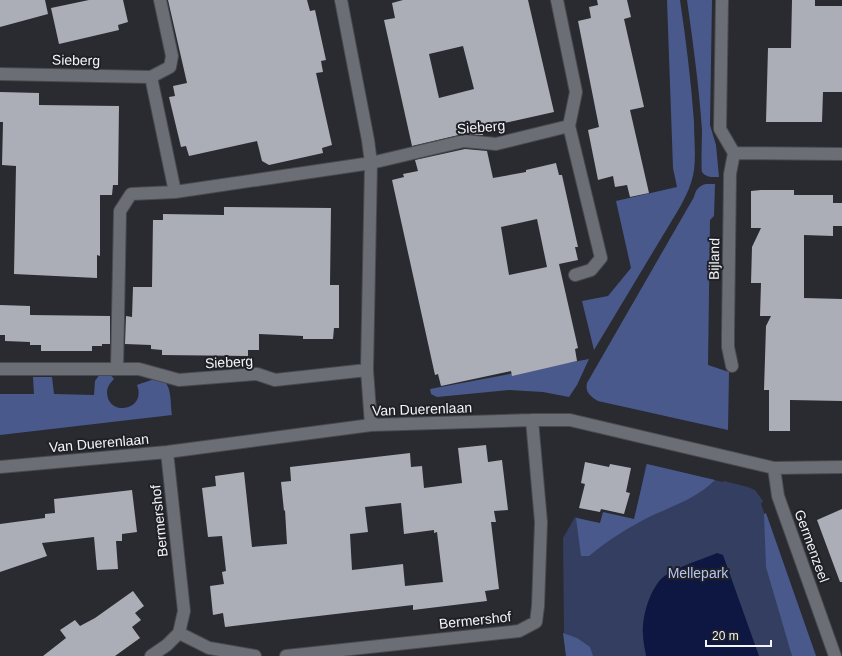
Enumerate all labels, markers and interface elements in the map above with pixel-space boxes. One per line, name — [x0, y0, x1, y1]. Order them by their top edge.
street label: Sieberg — [52, 52, 100, 68]
street label: Sieberg — [456, 117, 506, 137]
street label: Bijland — [706, 238, 722, 280]
street label: Sieberg — [204, 353, 254, 371]
street label: Van Duerenlaan — [372, 399, 472, 419]
street label: Van Duerenlaan — [48, 431, 150, 455]
street label: Bermershof — [147, 484, 171, 558]
street label: Germenzeel — [791, 507, 833, 585]
park label: Mellepark — [668, 565, 729, 581]
street label: Bermershof — [438, 608, 512, 632]
scale bar — [706, 622, 771, 648]
text: 20 m — [712, 629, 739, 643]

